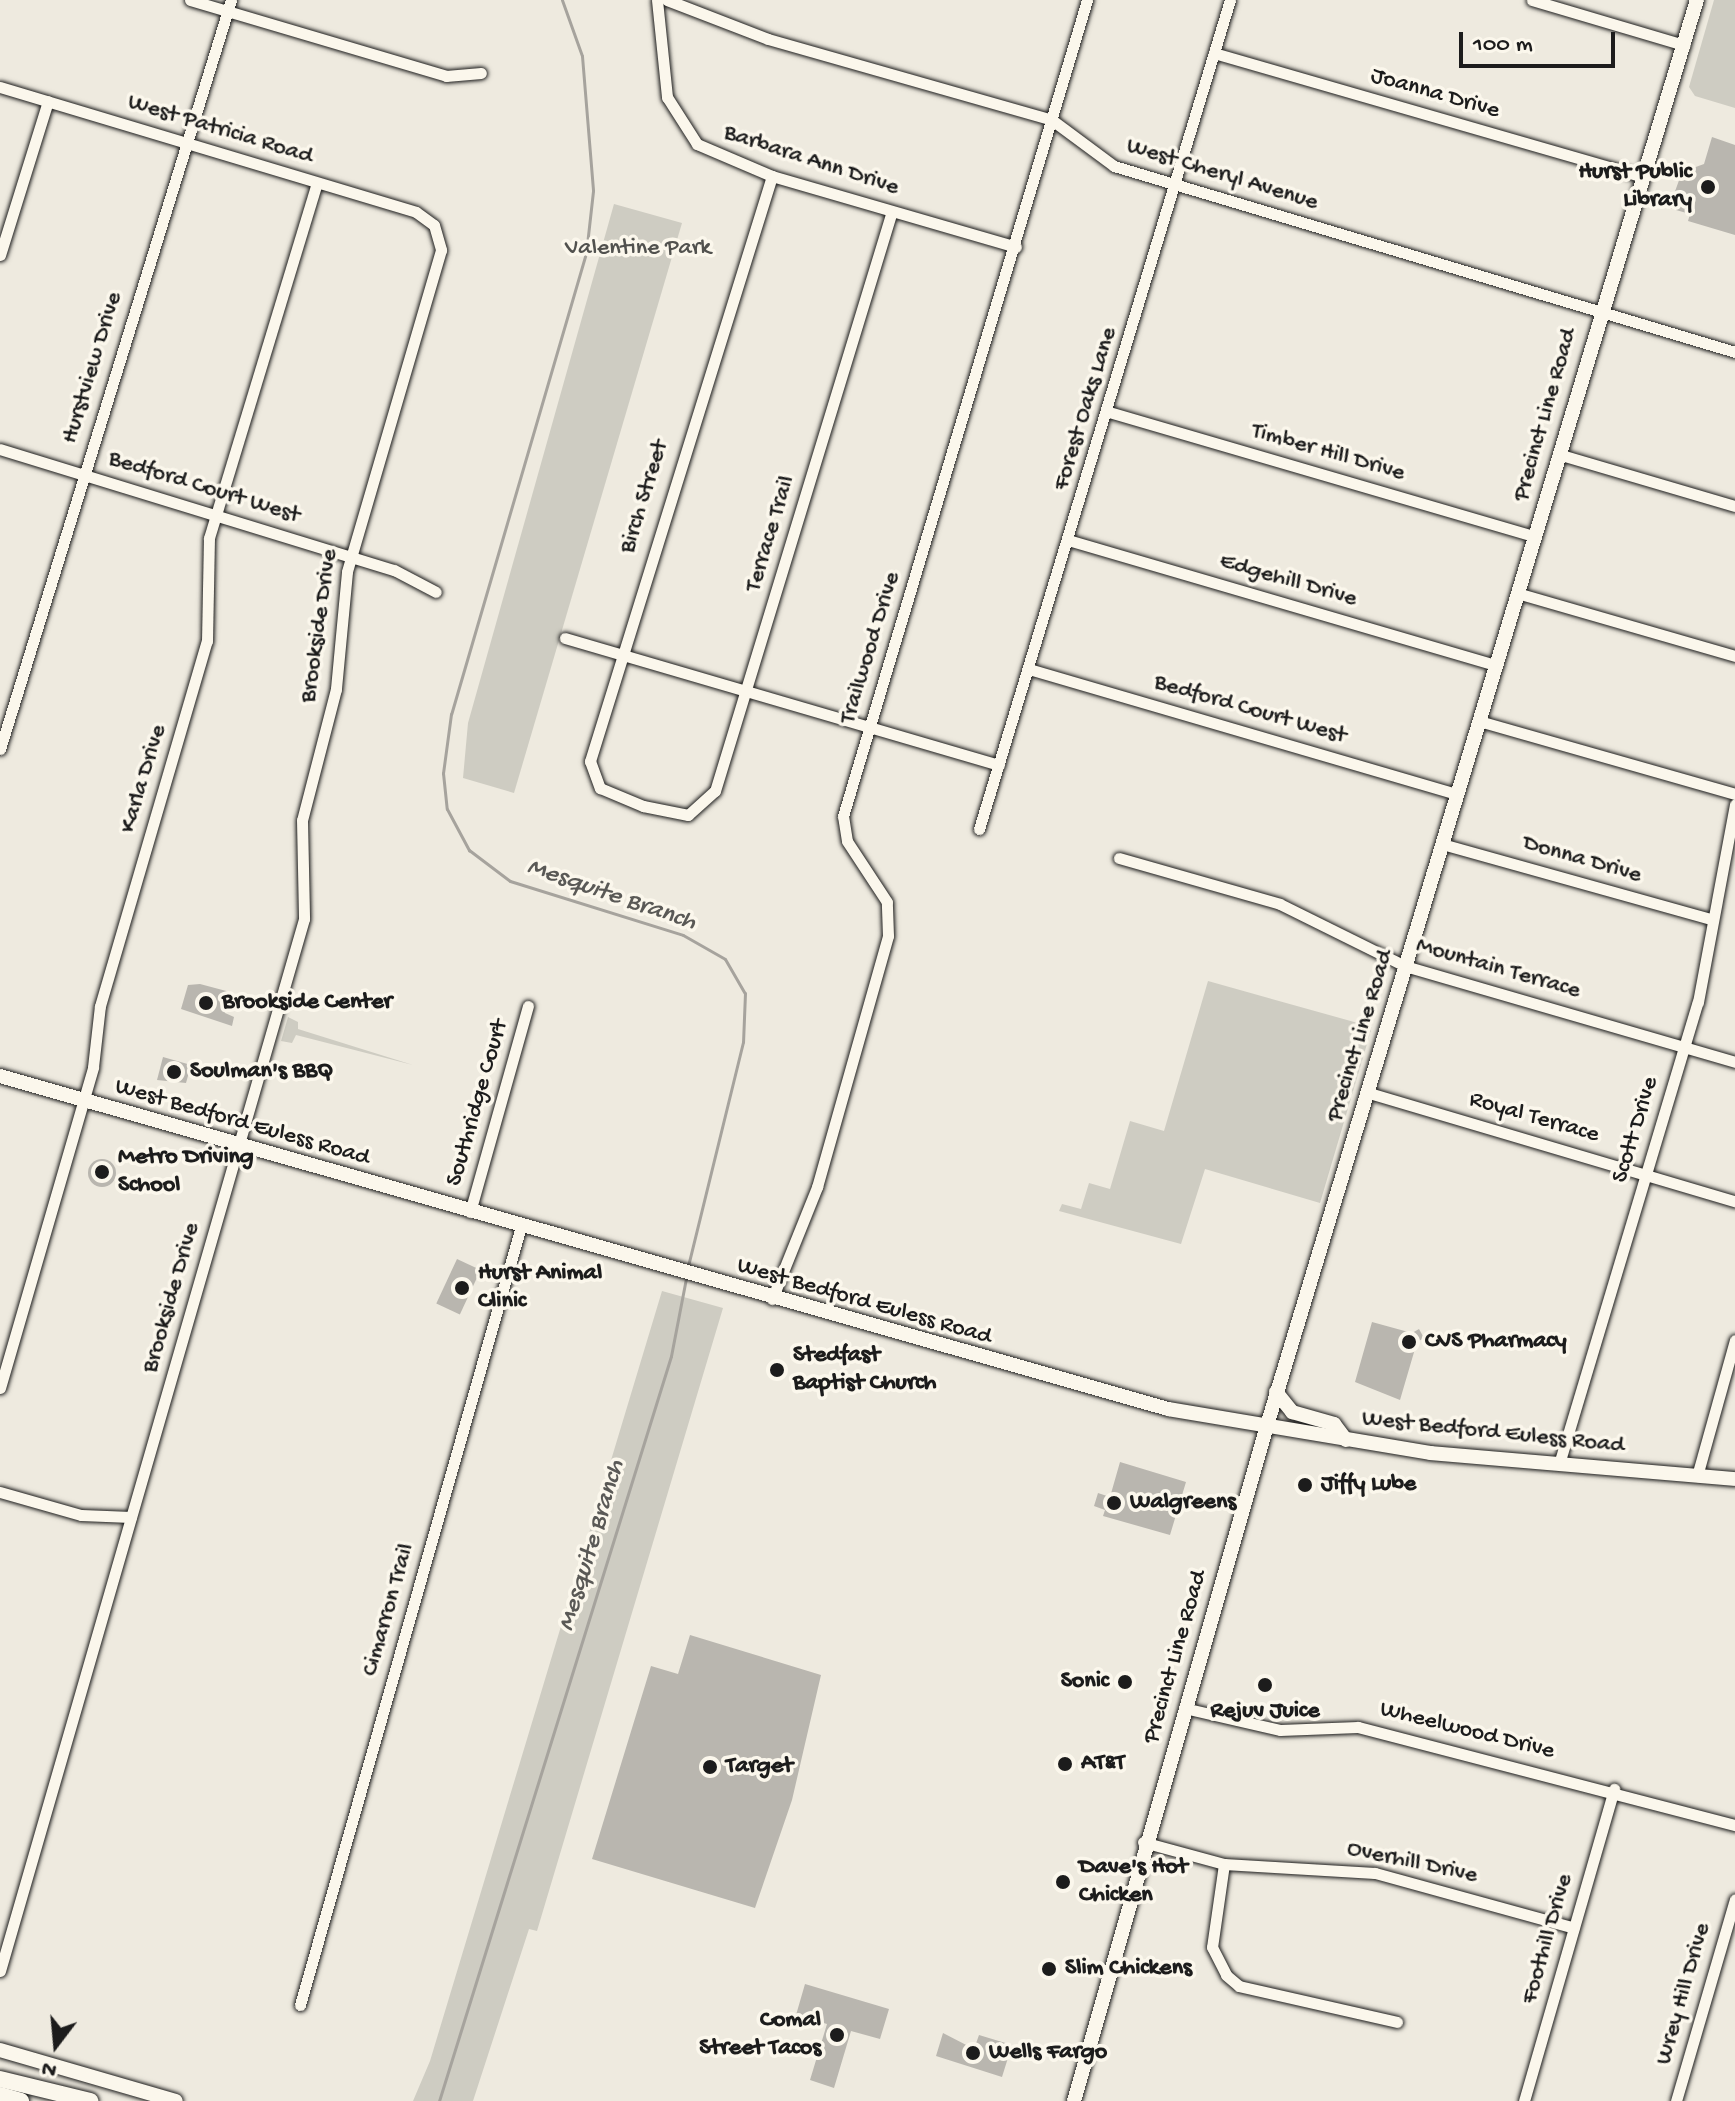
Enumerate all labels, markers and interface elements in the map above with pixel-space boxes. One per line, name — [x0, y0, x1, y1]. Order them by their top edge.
scale bar — [1463, 16, 1619, 66]
text: 100 m — [1473, 31, 1533, 60]
street label: Joanna Drive — [1367, 62, 1503, 126]
street label: West Patricia Road — [124, 88, 316, 172]
street label: Barbara Ann Drive — [720, 119, 902, 203]
street label: West Cheryl Avenue — [1123, 132, 1321, 218]
place label: Hurst Public Library — [1578, 159, 1692, 215]
marker: Hurst Public Library — [1699, 178, 1717, 196]
park label: Valentine Park — [565, 235, 711, 263]
street label: Hurstview Drive — [56, 289, 130, 447]
street label: Forest Oaks Lane — [1048, 324, 1124, 494]
street label: Precinct Line Road — [1508, 325, 1584, 505]
street label: Timber Hill Drive — [1248, 417, 1408, 489]
street label: Birch Street — [614, 437, 676, 557]
street label: Bedford Court West — [105, 445, 303, 531]
street label: Terrace Trail — [740, 473, 802, 595]
street label: Brookside Drive — [295, 547, 345, 705]
street label: Edgehill Drive — [1216, 548, 1360, 614]
street label: Trailwood Drive — [834, 569, 908, 727]
street label: Bedford Court West — [1150, 669, 1350, 751]
street label: Karla Drive — [114, 721, 174, 837]
street label: Donna Drive — [1519, 829, 1645, 891]
water label: Mesquite Branch — [522, 852, 700, 940]
street label: Mountain Terrace — [1412, 932, 1584, 1006]
street label: Precinct Line Road — [1321, 946, 1401, 1126]
place label: Brookside Center — [222, 989, 392, 1017]
marker: Brookside Center — [197, 994, 215, 1012]
street label: Southridge Court — [440, 1016, 516, 1190]
place label: Soulman's BBQ — [190, 1058, 333, 1086]
marker: Soulman's BBQ — [165, 1063, 183, 1081]
street label: West Bedford Euless Road — [111, 1073, 373, 1173]
street label: Scott Drive — [1606, 1074, 1666, 1186]
street label: Royal Terrace — [1466, 1086, 1602, 1150]
place label: Metro Driving School — [118, 1144, 254, 1200]
marker: Metro Driving School — [93, 1163, 111, 1181]
street label: Brookside Drive — [137, 1220, 207, 1376]
street label: West Bedford Euless Road — [733, 1252, 995, 1352]
place label: Hurst Animal Clinic — [478, 1260, 602, 1316]
marker: Hurst Animal Clinic — [453, 1279, 471, 1297]
place label: CVS Pharmacy — [1425, 1328, 1566, 1356]
marker: CVS Pharmacy — [1400, 1333, 1418, 1351]
place label: Stedfast Baptist Church — [793, 1342, 936, 1398]
marker: Stedfast Baptist Church — [768, 1361, 786, 1379]
street label: West Bedford Euless Road — [1360, 1405, 1626, 1461]
water label: Mesquite Branch — [552, 1457, 634, 1635]
place label: Jiffy Lube — [1321, 1471, 1416, 1499]
marker: Jiffy Lube — [1296, 1476, 1314, 1494]
place label: Walgreens — [1130, 1489, 1236, 1517]
marker: Walgreens — [1105, 1494, 1123, 1512]
street label: Cimarron Trail — [356, 1540, 422, 1680]
street label: Precinct Line Road — [1138, 1567, 1214, 1747]
place label: Sonic — [1061, 1668, 1109, 1696]
marker: Sonic — [1116, 1673, 1134, 1691]
marker: Rejuv Juice — [1256, 1676, 1274, 1694]
street label: Wheelwood Drive — [1377, 1695, 1557, 1767]
place label: Rejuv Juice — [1210, 1698, 1320, 1726]
place label: AT&T — [1081, 1750, 1125, 1778]
place label: Target — [726, 1753, 793, 1781]
marker: AT&T — [1056, 1755, 1074, 1773]
marker: Target — [701, 1758, 719, 1776]
street label: Overhill Drive — [1344, 1835, 1480, 1891]
place label: Dave's Hot Chicken — [1079, 1854, 1188, 1910]
street label: Foothill Drive — [1516, 1871, 1580, 2007]
marker: Dave's Hot Chicken — [1054, 1873, 1072, 1891]
street label: Wrey Hill Drive — [1650, 1920, 1718, 2068]
place label: Slim Chickens — [1065, 1955, 1192, 1983]
marker: Slim Chickens — [1040, 1960, 1058, 1978]
north arrow — [16, 2005, 96, 2085]
place label: Comal Street Tacos — [699, 2007, 821, 2063]
marker: Comal Street Tacos — [828, 2026, 846, 2044]
place label: Wells Fargo — [989, 2039, 1107, 2067]
marker: Wells Fargo — [964, 2044, 982, 2062]
text: N — [39, 2054, 60, 2083]

